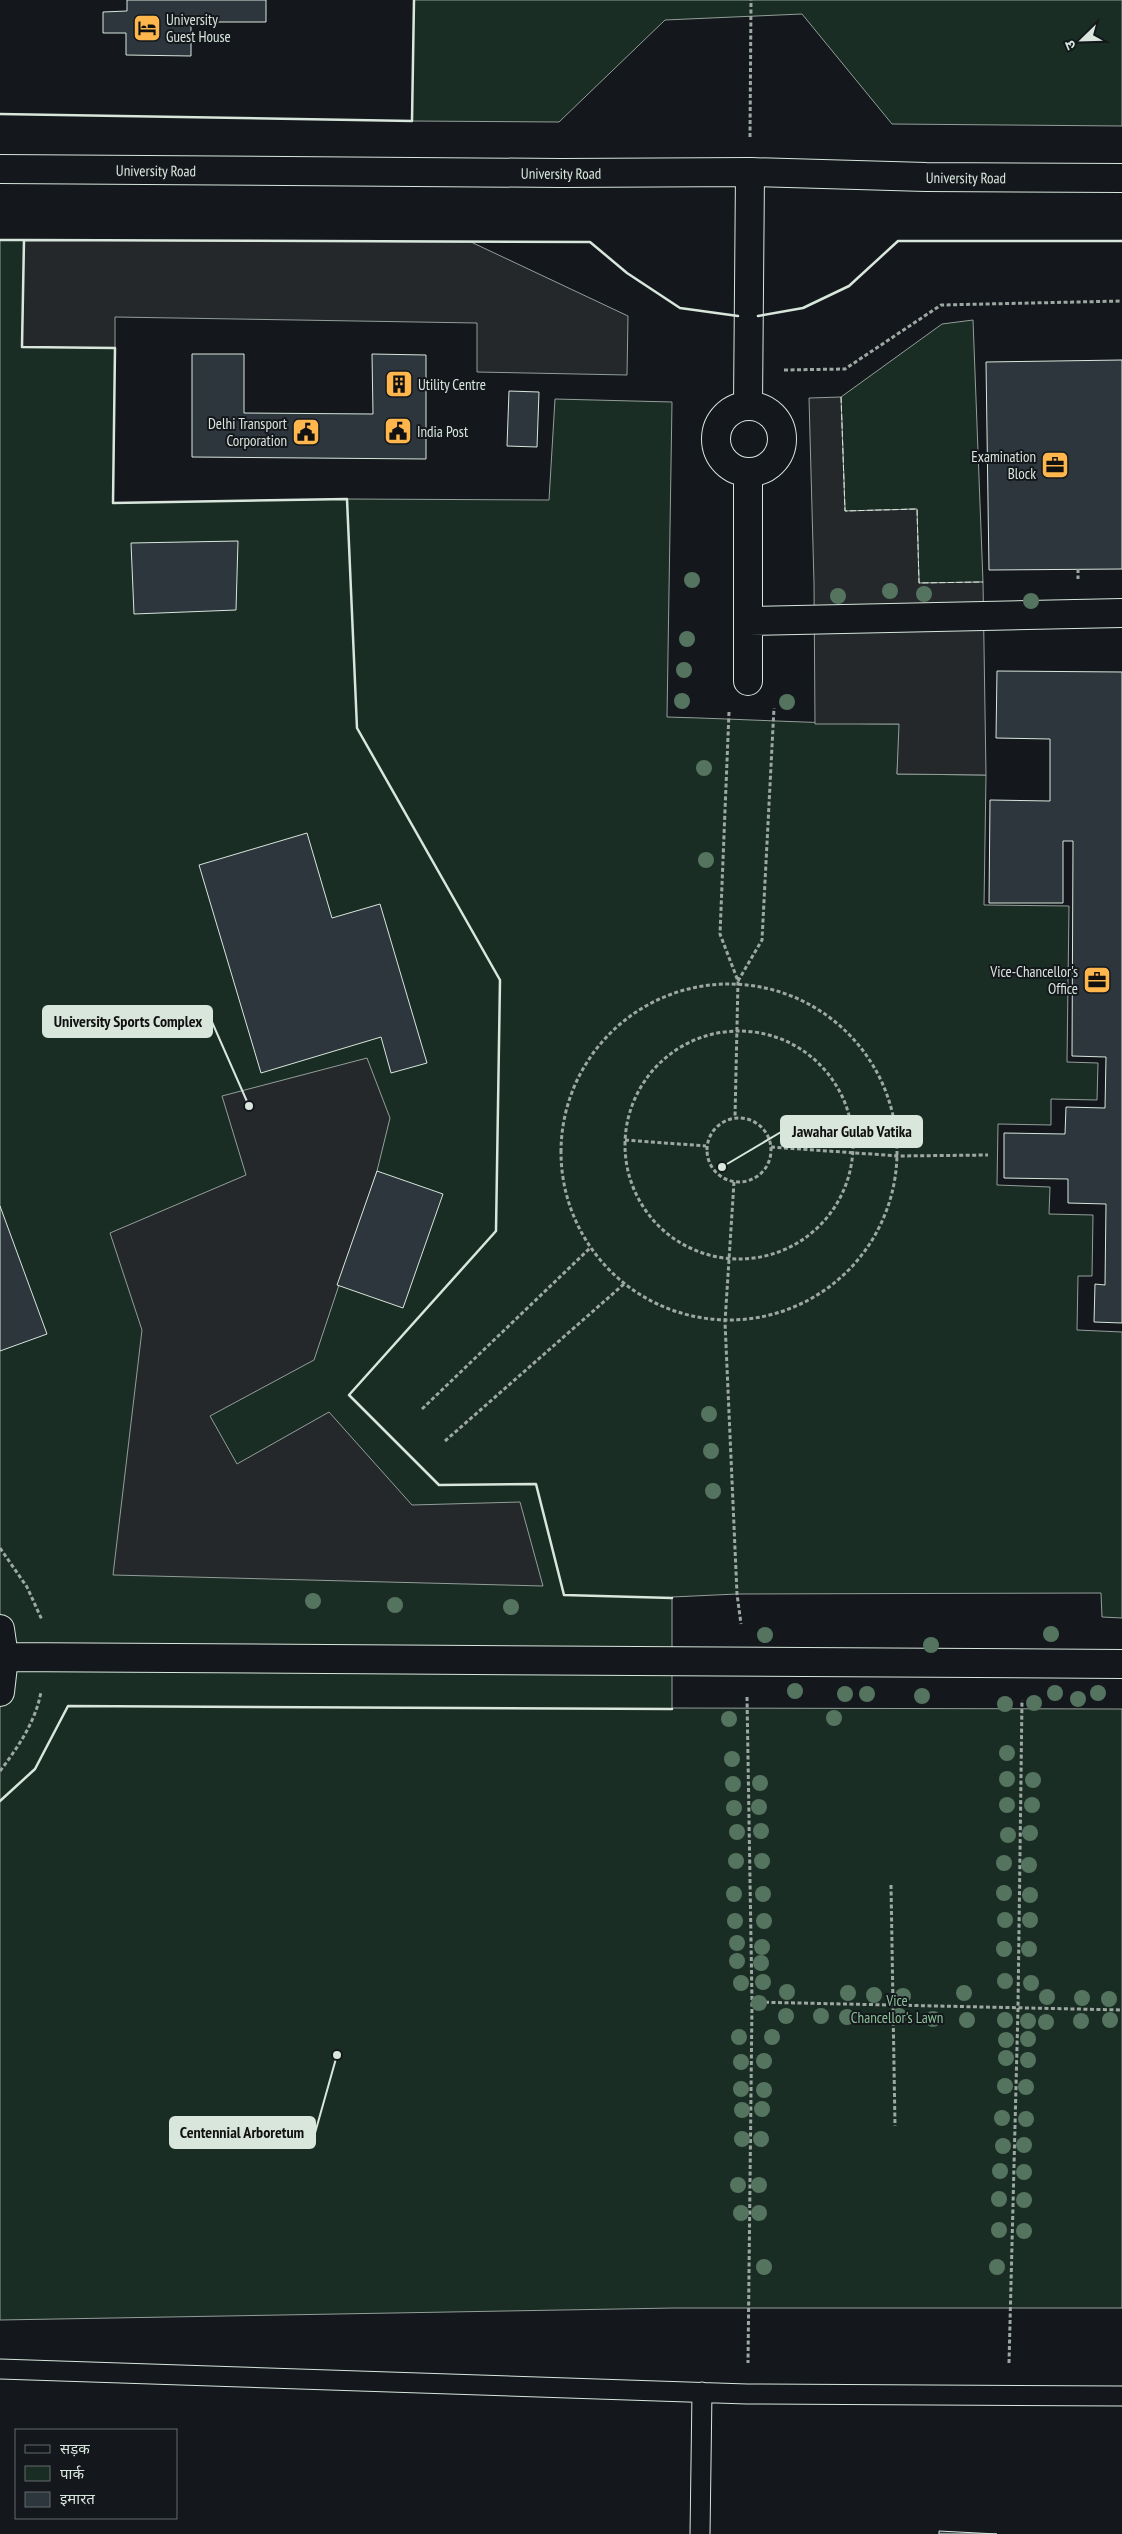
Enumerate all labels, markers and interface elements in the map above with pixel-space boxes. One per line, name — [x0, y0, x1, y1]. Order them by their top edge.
place label: University Guest House — [166, 10, 231, 46]
hotel icon: University Guest House — [132, 13, 162, 43]
north arrow — [1057, 15, 1107, 65]
text: उ — [1060, 37, 1080, 52]
street label: University Road — [116, 160, 196, 180]
street label: University Road — [521, 163, 601, 183]
street label: University Road — [926, 167, 1006, 187]
building icon: Utility Centre — [384, 369, 414, 399]
place label: Utility Centre — [418, 375, 486, 394]
place label: Delhi Transport Corporation — [208, 414, 287, 450]
public building icon: India Post — [383, 416, 413, 446]
public building icon: Delhi Transport Corporation — [291, 417, 321, 447]
place label: India Post — [417, 422, 468, 441]
place label: Examination Block — [971, 447, 1036, 483]
office icon: Examination Block — [1040, 450, 1070, 480]
place label: Vice-Chancellor's Office — [989, 962, 1078, 998]
office icon: Vice-Chancellor's Office — [1082, 965, 1112, 995]
callout: University Sports Complex — [43, 1006, 212, 1037]
text: University Sports Complex — [54, 1011, 202, 1031]
callout: Jawahar Gulab Vatika — [781, 1116, 922, 1147]
text: Jawahar Gulab Vatika — [791, 1121, 912, 1141]
park label: Vice Chancellor's Lawn — [851, 1991, 943, 2027]
callout: Centennial Arboretum — [170, 2117, 315, 2148]
text: Centennial Arboretum — [180, 2122, 304, 2142]
legend — [15, 2429, 178, 2519]
text: सड़क — [60, 2439, 90, 2458]
text: पार्क — [60, 2464, 84, 2483]
text: इमारत — [60, 2489, 95, 2508]

